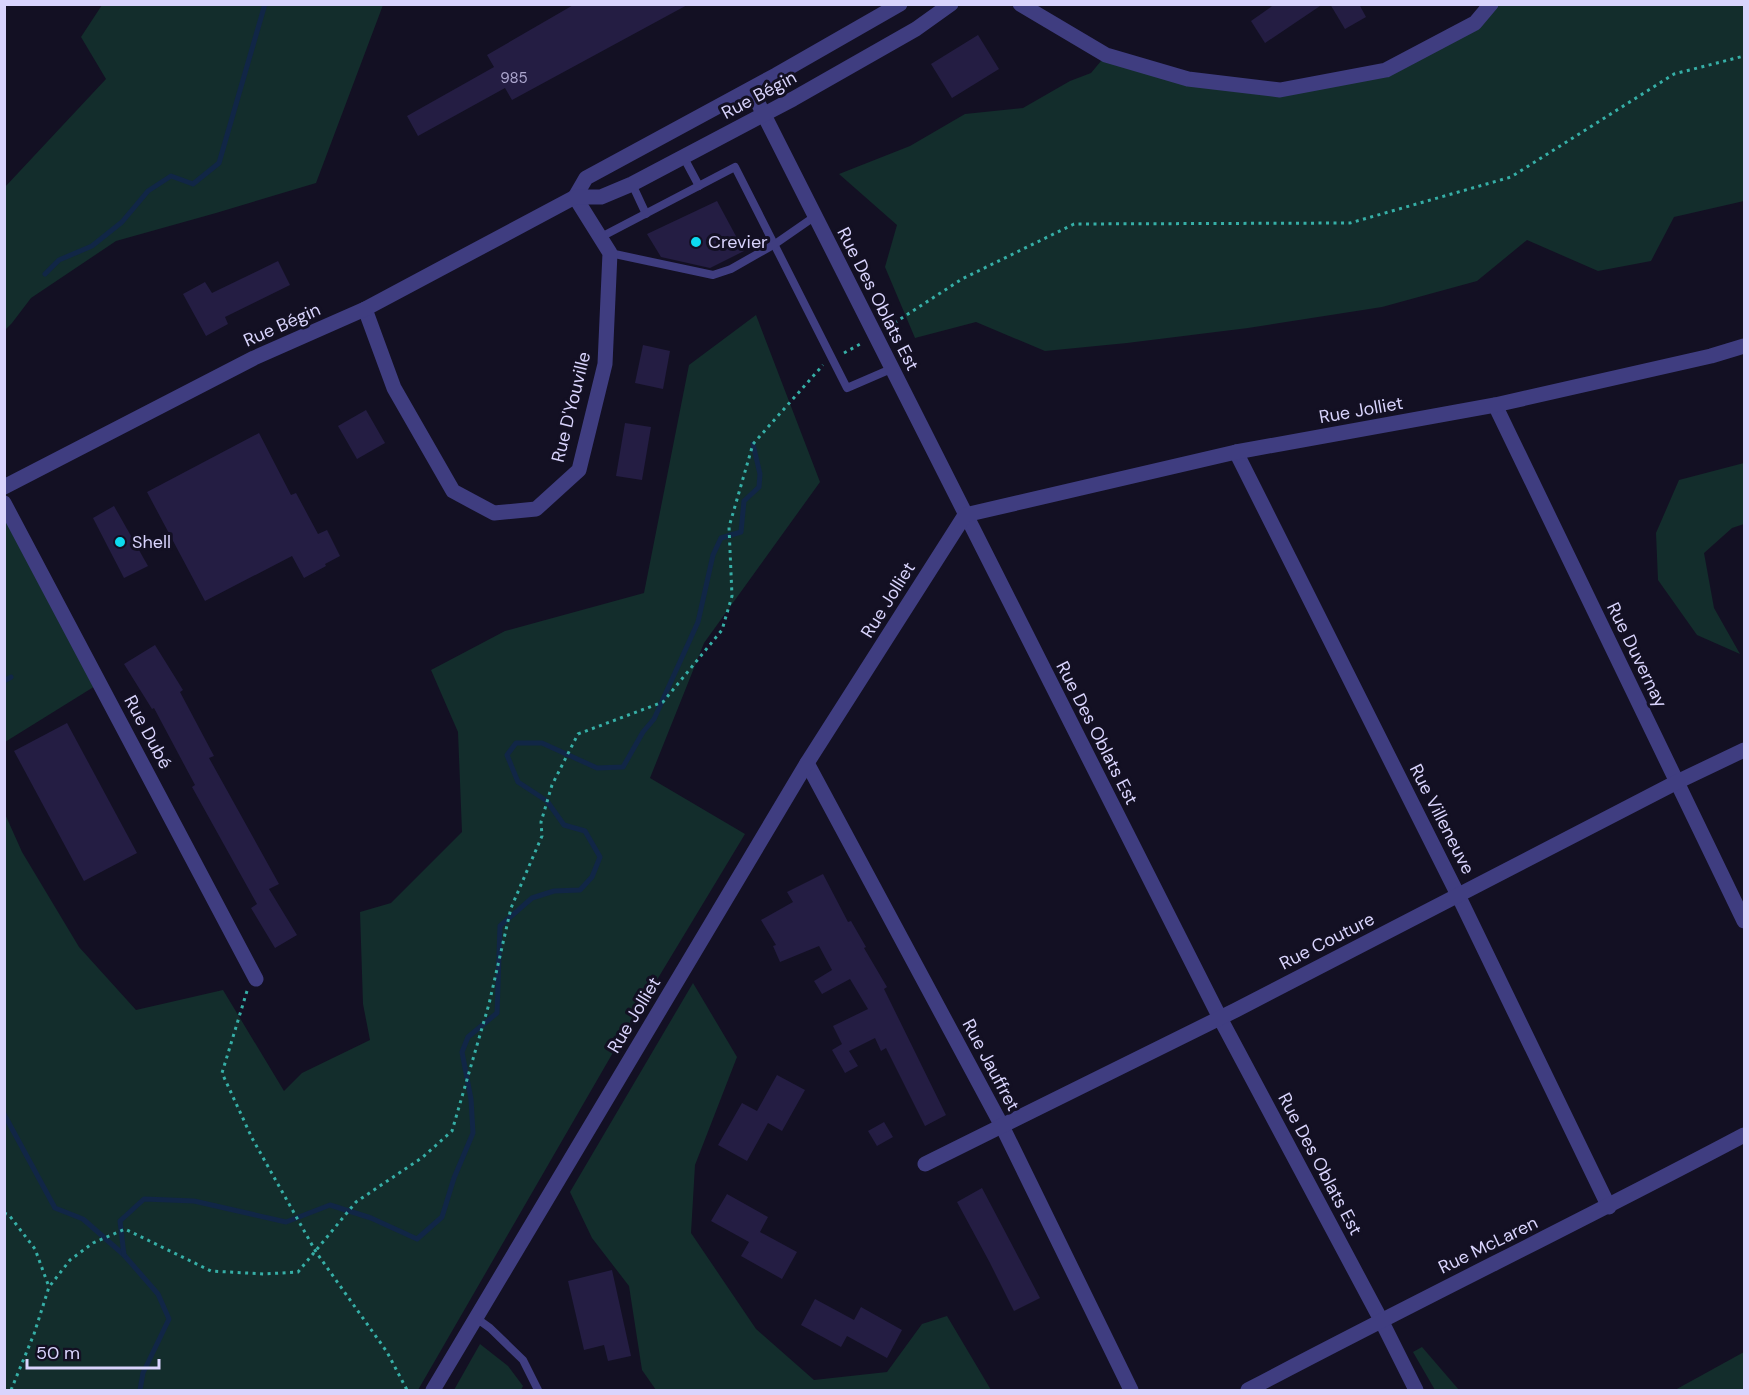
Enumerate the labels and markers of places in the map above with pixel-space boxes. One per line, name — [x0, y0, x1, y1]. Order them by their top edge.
place label: Crevier — [708, 230, 768, 254]
marker: Crevier — [689, 235, 703, 249]
place label: Shell — [132, 530, 171, 554]
marker: Shell — [113, 535, 127, 549]

